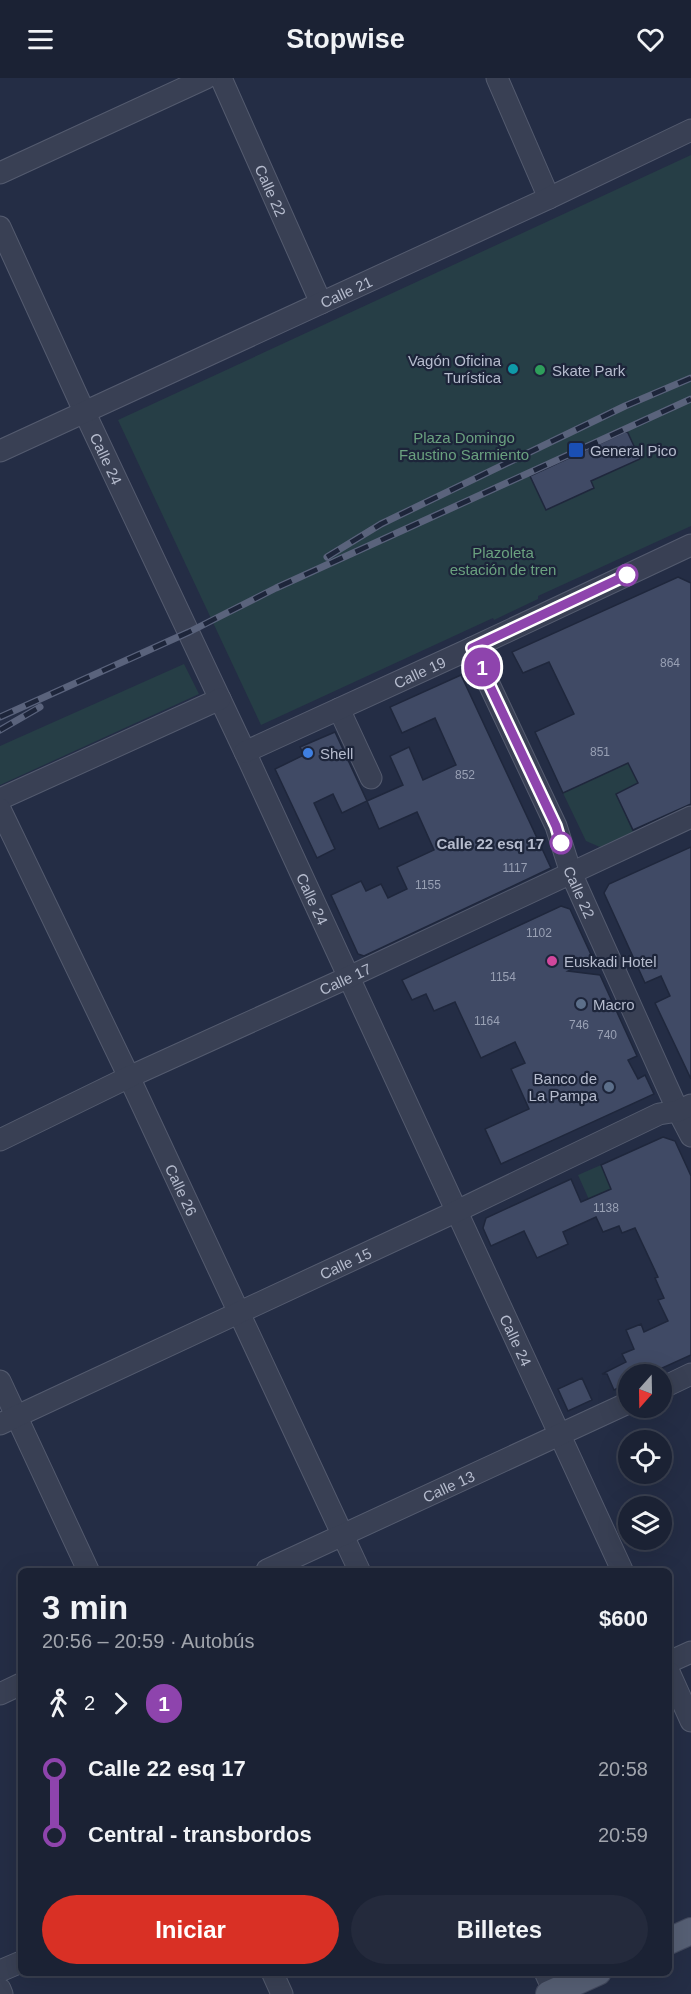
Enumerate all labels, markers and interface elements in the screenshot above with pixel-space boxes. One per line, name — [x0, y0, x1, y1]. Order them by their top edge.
icon: menu — [24, 23, 57, 56]
icon: heart — [634, 23, 667, 56]
text: Stopwise — [286, 24, 405, 54]
street label: Calle 22 — [252, 162, 290, 219]
street label: Calle 21 — [317, 272, 375, 311]
place label: Vagón Oficina Turística — [408, 352, 502, 386]
marker: Vagón Oficina Turística — [506, 362, 520, 376]
place label: Skate Park — [552, 362, 626, 379]
marker: Skate Park — [533, 363, 547, 377]
park label: Plaza Domingo Faustino Sarmiento — [399, 429, 529, 463]
street label: Calle 24 — [87, 430, 126, 487]
marker: General Pico — [567, 441, 585, 459]
place label: General Pico — [590, 442, 677, 459]
park label: Plazoleta estación de tren — [450, 544, 556, 578]
unlabelled marker — [616, 564, 638, 586]
line badge: 1 — [462, 648, 502, 686]
street label: Calle 19 — [391, 653, 448, 691]
text: 1 — [476, 656, 488, 679]
house number: 864 — [660, 656, 680, 670]
place label: Shell — [320, 745, 353, 762]
house number: 851 — [590, 745, 610, 759]
marker: Shell — [301, 746, 315, 760]
house number: 852 — [455, 768, 475, 782]
marker: Calle 22 esq 17 — [550, 832, 572, 854]
place label: Calle 22 esq 17 — [436, 835, 544, 852]
house number: 1117 — [503, 861, 528, 875]
street label: Calle 22 — [561, 864, 599, 921]
street label: Calle 24 — [293, 870, 332, 927]
house number: 1155 — [415, 878, 441, 892]
house number: 1102 — [526, 926, 552, 940]
place label: Euskadi Hotel — [564, 953, 657, 970]
marker: Euskadi Hotel — [545, 954, 559, 968]
street label: Calle 17 — [317, 959, 374, 998]
house number: 1154 — [490, 970, 516, 984]
place label: Macro — [593, 996, 635, 1013]
marker: Macro — [574, 997, 588, 1011]
house number: 1164 — [474, 1014, 500, 1028]
house number: 746 — [569, 1018, 589, 1032]
house number: 740 — [597, 1028, 617, 1042]
place label: Banco de La Pampa — [529, 1070, 598, 1104]
marker: Banco de La Pampa — [602, 1080, 616, 1094]
street label: Calle 26 — [162, 1161, 201, 1218]
house number: 1138 — [593, 1201, 619, 1215]
street label: Calle 15 — [317, 1244, 374, 1282]
street label: Calle 24 — [497, 1312, 535, 1369]
north arrow — [618, 1364, 672, 1418]
map controls — [618, 1364, 672, 1550]
button: locate — [618, 1430, 672, 1484]
street label: Calle 13 — [420, 1467, 477, 1505]
button: layers — [618, 1496, 672, 1550]
text: 3 min — [42, 1589, 128, 1626]
text: $600 — [599, 1606, 648, 1631]
text: 20:56 – 20:59 · Autobús — [42, 1630, 254, 1652]
icon: walk — [42, 1687, 75, 1720]
icon: forward — [104, 1687, 137, 1720]
text: 2 — [84, 1692, 95, 1714]
text: 1 — [158, 1692, 170, 1715]
text: Calle 22 esq 17 — [88, 1756, 246, 1781]
text: 20:58 — [598, 1758, 648, 1780]
text: Central - transbordos — [88, 1822, 312, 1847]
text: 20:59 — [598, 1824, 648, 1846]
button: Iniciar — [42, 1895, 339, 1964]
button: Billetes — [351, 1895, 648, 1964]

